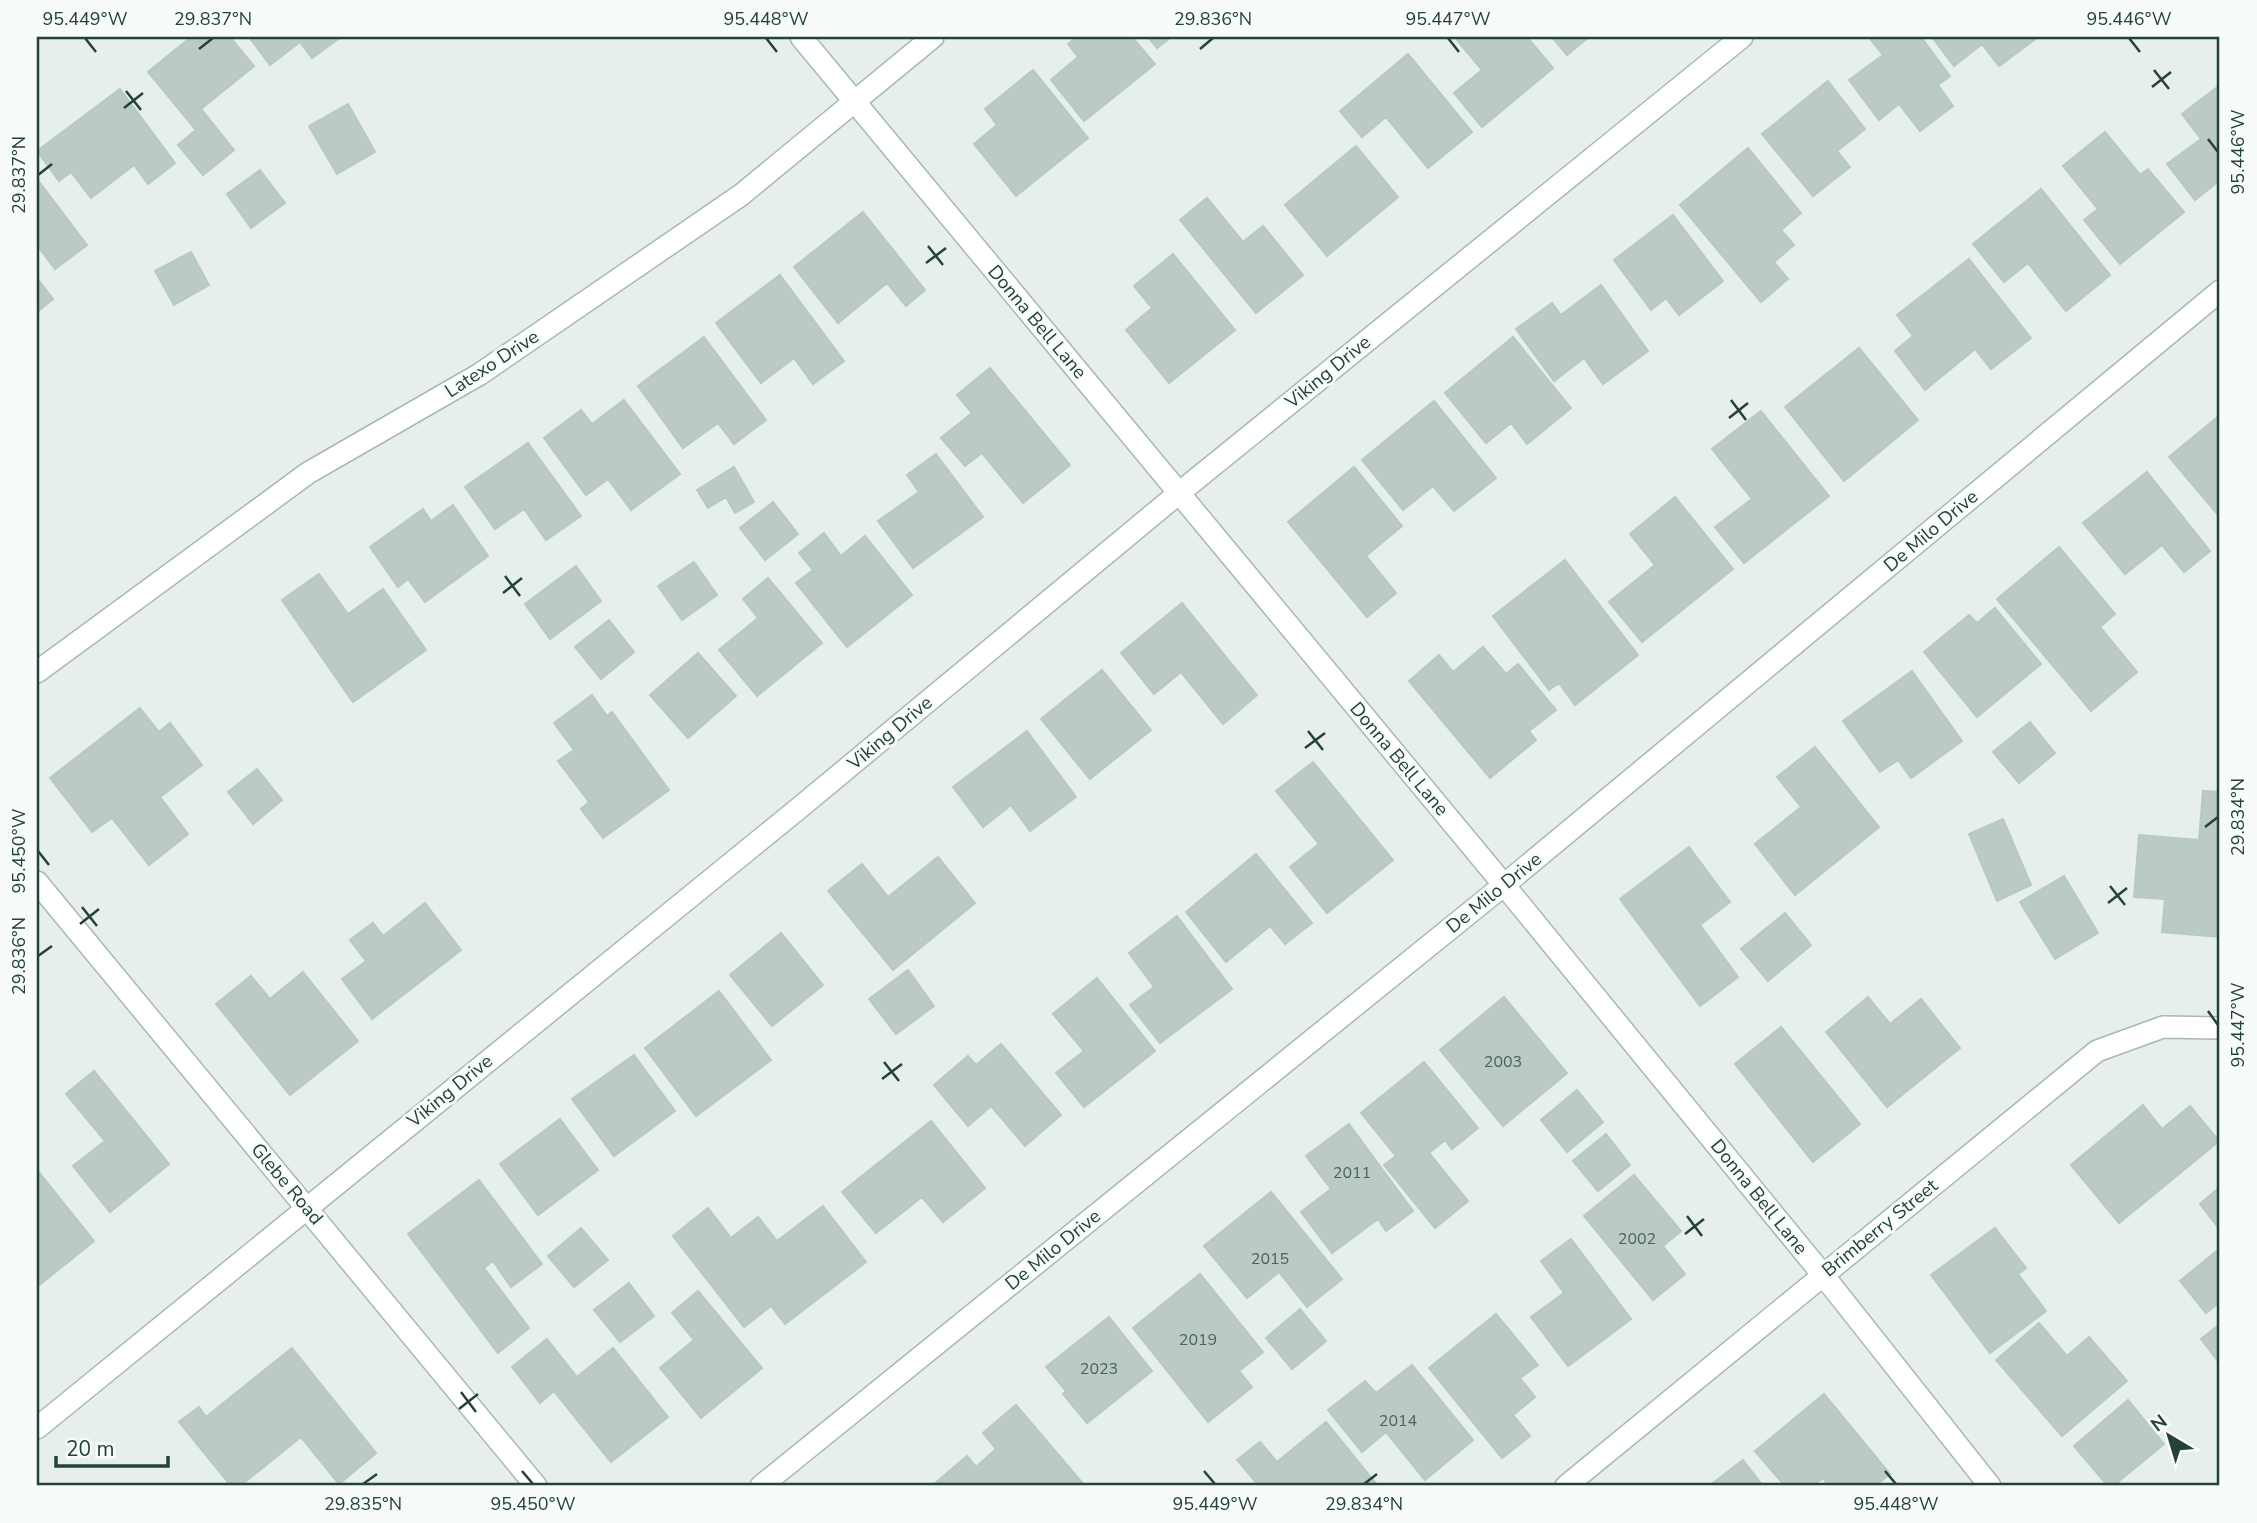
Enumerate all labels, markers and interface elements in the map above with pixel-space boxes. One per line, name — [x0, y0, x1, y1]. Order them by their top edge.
text: 95.449°W — [43, 7, 128, 31]
text: 29.837°N — [174, 7, 252, 31]
text: 95.448°W — [724, 7, 809, 31]
text: 29.836°N — [1174, 7, 1252, 31]
text: 95.447°W — [1406, 7, 1491, 31]
text: 95.446°W — [2087, 7, 2172, 31]
text: 95.446°W — [2226, 109, 2250, 194]
text: 29.837°N — [7, 136, 31, 214]
street label: Donna Bell Lane — [982, 259, 1092, 385]
street label: Latexo Drive — [440, 324, 544, 404]
street label: Viking Drive — [1279, 329, 1376, 415]
street label: De Milo Drive — [1878, 484, 1984, 578]
street label: Viking Drive — [841, 690, 938, 777]
street label: Donna Bell Lane — [1344, 696, 1454, 822]
text: 29.834°N — [2226, 778, 2250, 856]
text: 95.450°W — [7, 808, 31, 893]
street label: De Milo Drive — [1441, 846, 1547, 940]
text: 29.836°N — [7, 917, 31, 995]
text: 95.447°W — [2226, 982, 2250, 1067]
street label: Viking Drive — [401, 1048, 498, 1134]
house number: 2003 — [1484, 1051, 1522, 1073]
street label: Donna Bell Lane — [1704, 1134, 1814, 1260]
street label: Glebe Road — [245, 1137, 329, 1231]
house number: 2011 — [1333, 1162, 1371, 1184]
street label: Brimberry Street — [1817, 1173, 1944, 1283]
street label: De Milo Drive — [1000, 1203, 1106, 1297]
house number: 2002 — [1618, 1228, 1656, 1250]
house number: 2015 — [1251, 1248, 1289, 1270]
house number: 2019 — [1179, 1329, 1217, 1351]
house number: 2023 — [1080, 1358, 1118, 1380]
north arrow — [2134, 1400, 2204, 1470]
text: N — [2146, 1409, 2173, 1438]
house number: 2014 — [1379, 1410, 1418, 1432]
scale bar — [56, 1425, 168, 1469]
text: 20 m — [66, 1435, 115, 1463]
text: 29.835°N — [324, 1492, 402, 1516]
text: 95.450°W — [491, 1492, 576, 1516]
text: 95.449°W — [1173, 1492, 1258, 1516]
text: 29.834°N — [1325, 1492, 1403, 1516]
text: 95.448°W — [1854, 1492, 1939, 1516]

